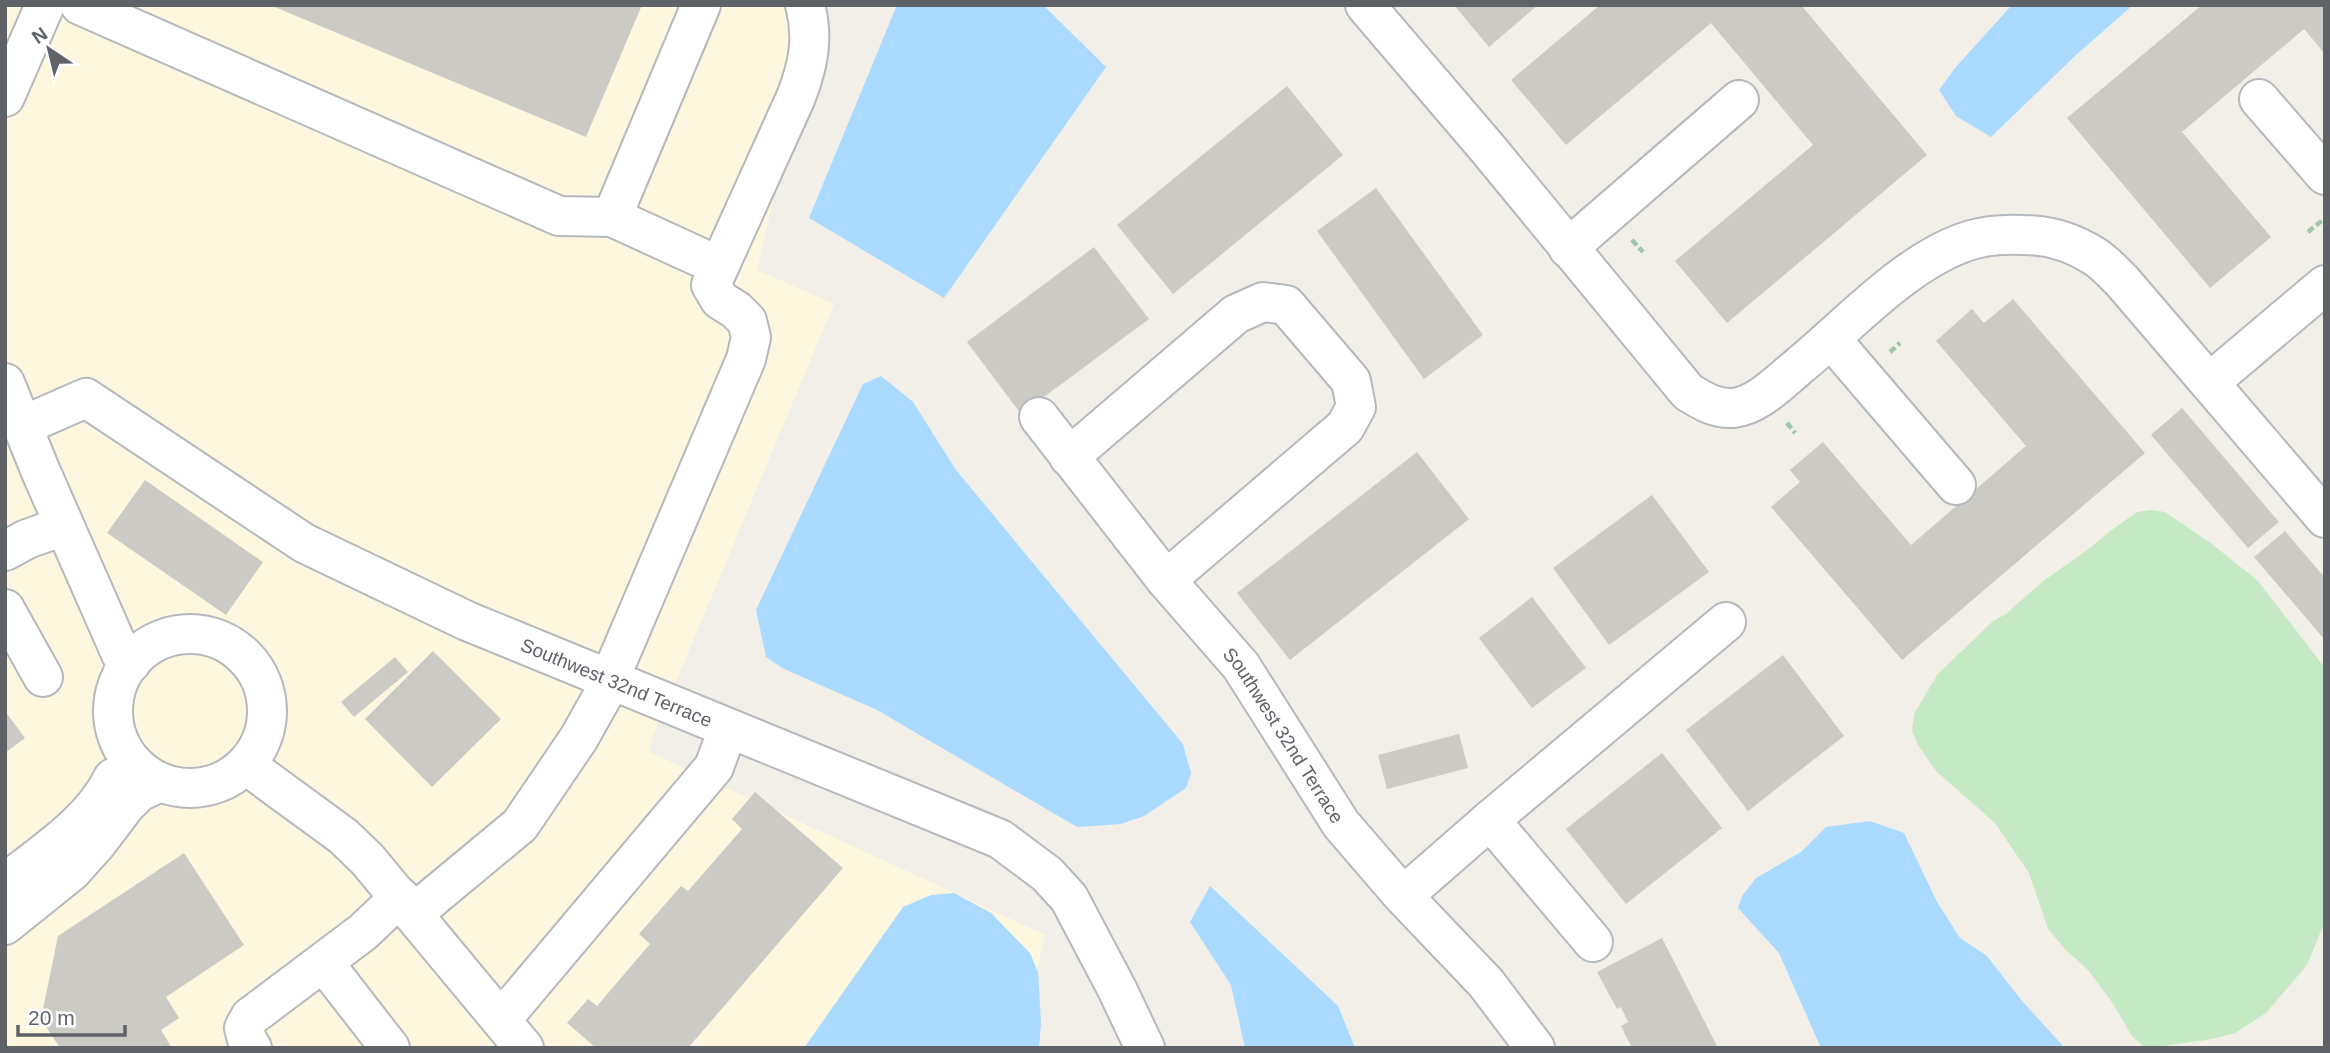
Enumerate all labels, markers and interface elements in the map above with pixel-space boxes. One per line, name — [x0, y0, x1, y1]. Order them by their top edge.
north arrow — [14, 14, 84, 84]
text: N — [28, 23, 51, 48]
street label: Southwest 32nd Terrace — [518, 634, 715, 731]
street label: Southwest 32nd Terrace — [1219, 643, 1348, 827]
scale bar — [18, 993, 124, 1038]
text: 20 m — [28, 1006, 75, 1029]

